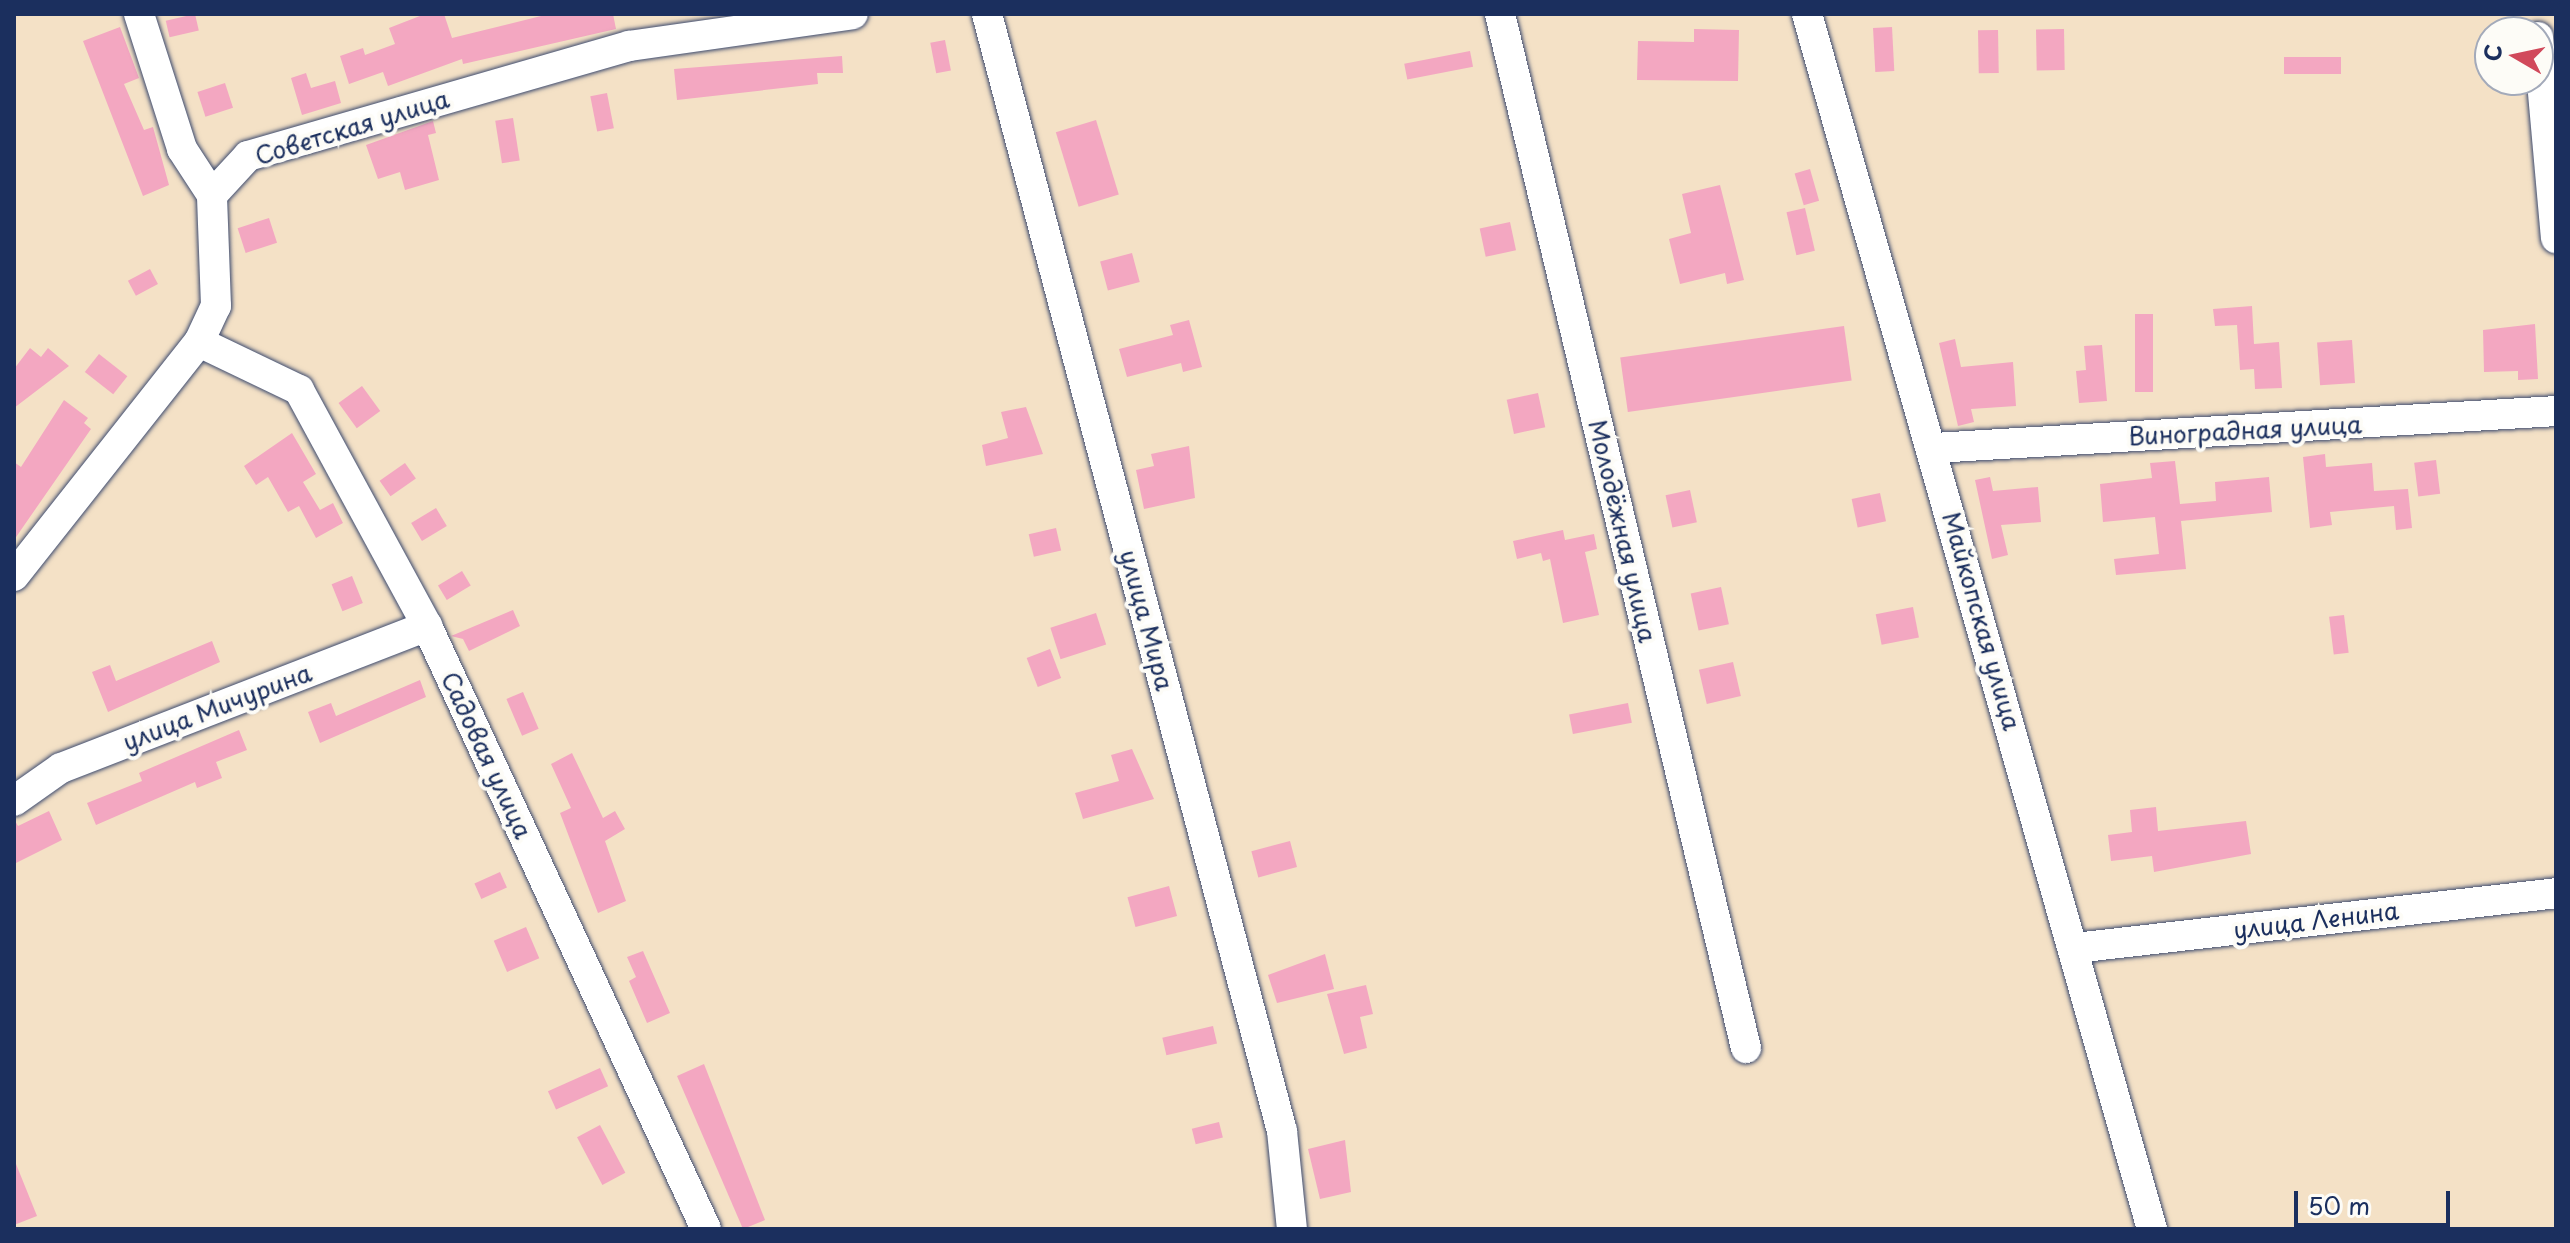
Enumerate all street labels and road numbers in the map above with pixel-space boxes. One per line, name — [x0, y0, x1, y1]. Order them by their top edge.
street label: Советская улица — [251, 84, 453, 170]
street label: Виноградная улица — [2127, 409, 2363, 451]
street label: Молодёжная улица — [1583, 416, 1663, 646]
street label: Майкопская улица — [1937, 508, 2027, 734]
street label: улица Мира — [1114, 546, 1180, 694]
street label: улица Мичурина — [118, 657, 316, 757]
street label: Садовая улица — [436, 667, 538, 843]
street label: улица Ленина — [2231, 895, 2401, 945]

